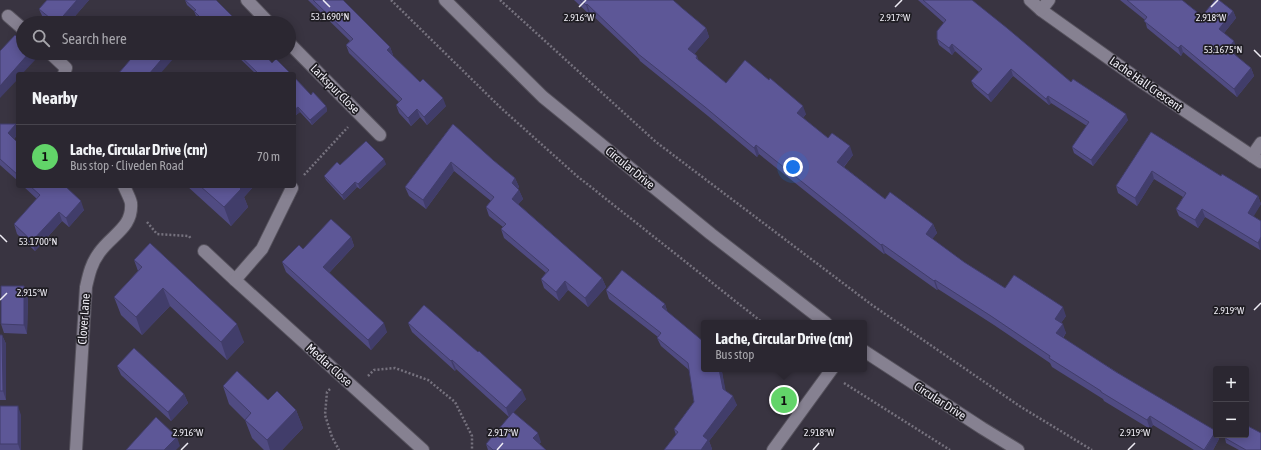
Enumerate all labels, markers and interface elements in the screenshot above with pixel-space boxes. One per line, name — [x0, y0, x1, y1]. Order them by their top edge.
text: 53.1690°N — [311, 11, 349, 22]
text: 2.916°W — [564, 12, 595, 23]
text: 2.917°W — [880, 12, 911, 23]
text: 2.918°W — [1196, 12, 1227, 23]
search box — [16, 16, 296, 60]
icon: search — [30, 27, 52, 49]
text: Search here — [62, 30, 127, 47]
text: 53.1675°N — [1204, 44, 1242, 55]
street label: Lache Hall Crescent — [1107, 54, 1186, 115]
street label: Larkspur Close — [308, 62, 362, 116]
text: Nearby — [32, 88, 78, 108]
text: Lache, Circular Drive (cnr) — [70, 141, 208, 158]
street label: Circular Drive — [603, 144, 657, 192]
text: 1 — [42, 149, 48, 164]
text: 70 m — [257, 149, 280, 164]
your location — [783, 157, 803, 177]
text: Bus stop · Cliveden Road — [70, 158, 184, 173]
text: 53.1700°N — [19, 236, 57, 247]
text: 2.915°W — [17, 287, 48, 298]
street label: Clover Lane — [75, 293, 93, 345]
text: 2.919°W — [1214, 305, 1245, 316]
popup — [701, 320, 867, 372]
text: Lache, Circular Drive (cnr) — [715, 330, 853, 347]
street label: Medlar Close — [303, 341, 355, 389]
text: Bus stop — [715, 347, 754, 362]
map controls — [1213, 366, 1249, 438]
button: + — [1213, 366, 1249, 402]
street label: Circular Drive — [911, 379, 969, 423]
pin: 1 — [771, 385, 797, 415]
button: − — [1213, 402, 1249, 438]
text: 2.916°W — [173, 427, 204, 438]
text: 2.917°W — [488, 427, 519, 438]
text: 2.918°W — [804, 427, 835, 438]
text: 2.919°W — [1120, 427, 1151, 438]

